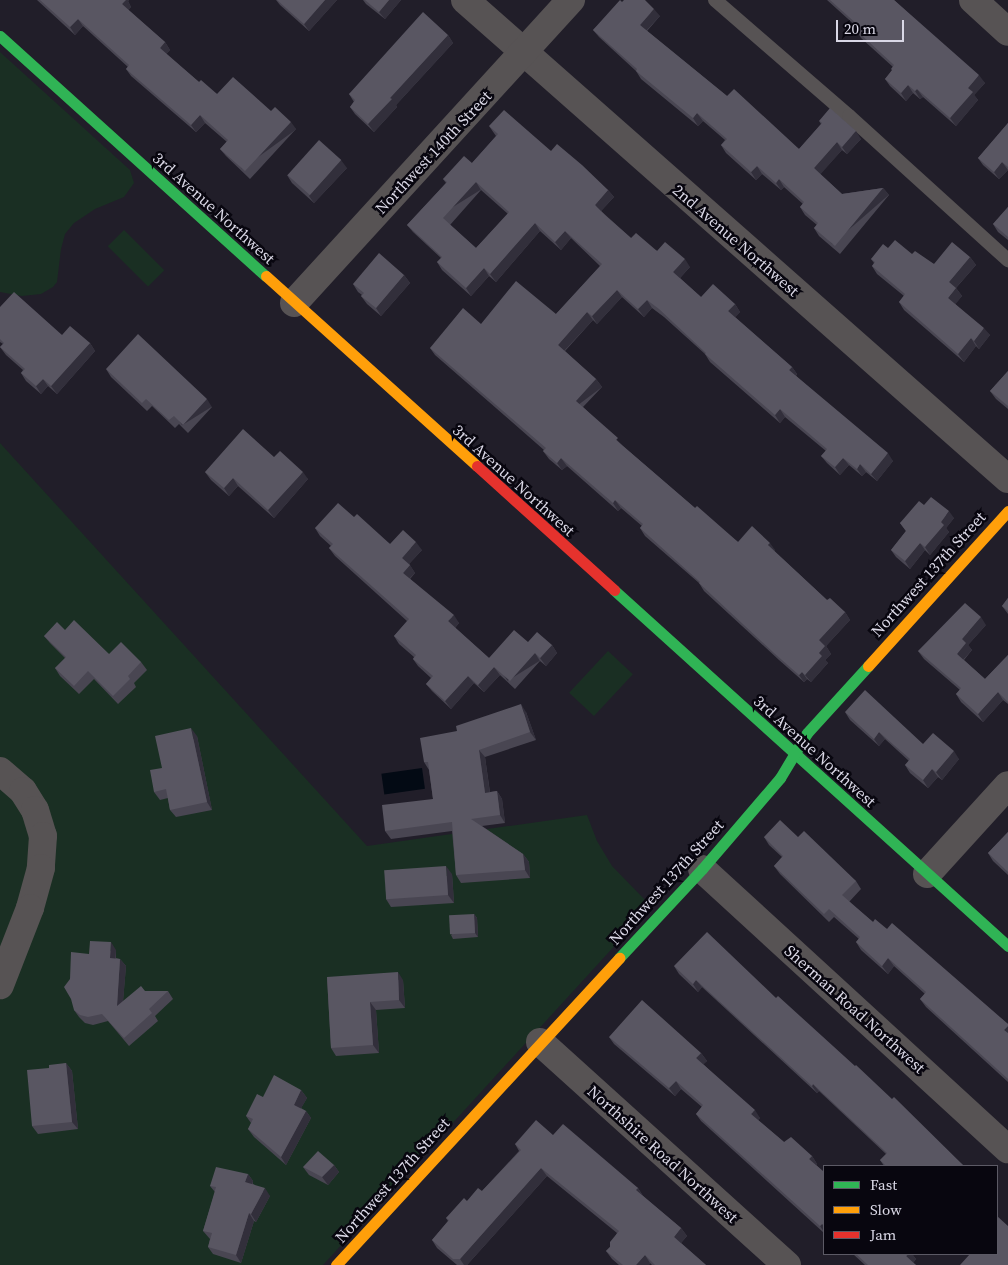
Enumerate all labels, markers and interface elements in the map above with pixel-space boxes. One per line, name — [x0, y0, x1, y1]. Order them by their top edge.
scale bar — [838, 10, 906, 42]
text: 20 m — [844, 18, 876, 39]
street label: Northwest 140th Street — [371, 86, 495, 218]
street label: 3rd Avenue Northwest — [149, 148, 279, 268]
street label: 2nd Avenue Northwest — [669, 180, 803, 300]
street label: 3rd Avenue Northwest — [449, 420, 579, 540]
street label: Northwest 137th Street — [867, 508, 989, 640]
street label: 3rd Avenue Northwest — [750, 691, 880, 811]
street label: Northwest 137th Street — [605, 816, 727, 948]
street label: Sherman Road Northwest — [781, 941, 929, 1077]
street label: Northshire Road Northwest — [584, 1081, 742, 1227]
street label: Northwest 137th Street — [331, 1114, 453, 1246]
legend — [823, 1165, 998, 1255]
text: Fast — [870, 1174, 897, 1195]
text: Slow — [870, 1199, 902, 1220]
text: Jam — [870, 1224, 896, 1245]

